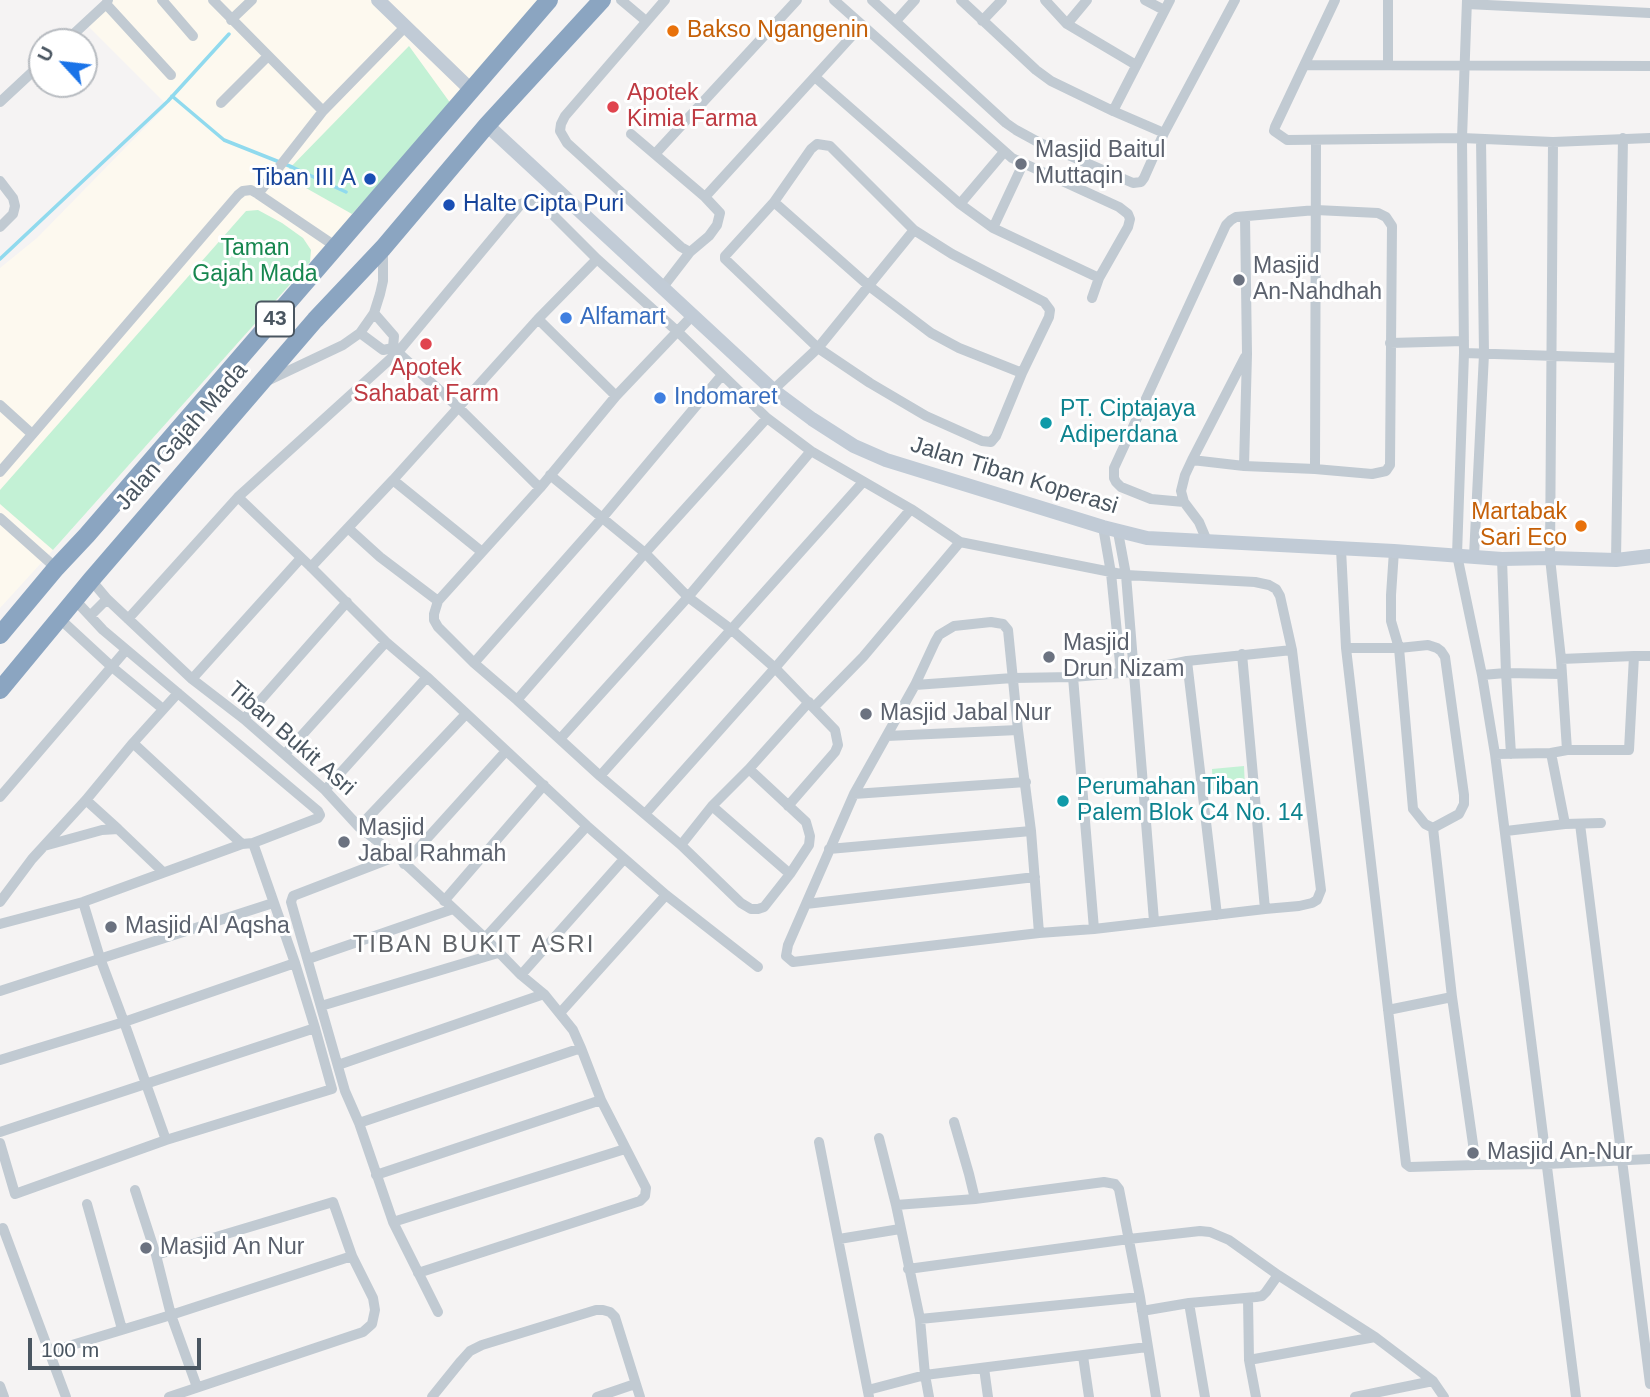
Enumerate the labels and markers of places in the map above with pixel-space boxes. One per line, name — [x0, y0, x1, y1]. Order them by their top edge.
place label: Bakso Ngangenin — [687, 17, 869, 45]
marker: Bakso Ngangenin — [665, 23, 681, 39]
place label: Apotek Kimia Farma — [627, 80, 757, 134]
marker: Apotek Kimia Farma — [605, 99, 621, 115]
place label: Masjid Baitul Muttaqin — [1035, 137, 1165, 191]
marker: Masjid Baitul Muttaqin — [1013, 156, 1029, 172]
place label: Tiban III A — [252, 165, 356, 193]
marker: Tiban III A — [362, 171, 378, 187]
place label: Halte Cipta Puri — [463, 191, 624, 219]
marker: Halte Cipta Puri — [441, 197, 457, 213]
place label: Masjid An-Nahdhah — [1253, 253, 1382, 307]
marker: Masjid An-Nahdhah — [1231, 272, 1247, 288]
place label: Alfamart — [580, 304, 666, 332]
marker: Alfamart — [558, 310, 574, 326]
marker: Apotek Sahabat Farm — [418, 336, 434, 352]
place label: Apotek Sahabat Farm — [353, 355, 499, 409]
place label: Indomaret — [674, 384, 778, 412]
marker: Indomaret — [652, 390, 668, 406]
place label: PT. Ciptajaya Adiperdana — [1060, 396, 1196, 450]
marker: PT. Ciptajaya Adiperdana — [1038, 415, 1054, 431]
place label: Martabak Sari Eco — [1471, 499, 1567, 553]
marker: Martabak Sari Eco — [1573, 518, 1589, 534]
place label: Masjid Drun Nizam — [1063, 630, 1184, 684]
marker: Masjid Drun Nizam — [1041, 649, 1057, 665]
place label: Masjid Jabal Nur — [880, 700, 1051, 728]
marker: Masjid Jabal Nur — [858, 706, 874, 722]
place label: Perumahan Tiban Palem Blok C4 No. 14 — [1077, 774, 1303, 828]
marker: Perumahan Tiban Palem Blok C4 No. 14 — [1055, 793, 1071, 809]
place label: Masjid Jabal Rahmah — [358, 815, 506, 869]
marker: Masjid Jabal Rahmah — [336, 834, 352, 850]
place label: Masjid Al Aqsha — [125, 913, 290, 941]
marker: Masjid Al Aqsha — [103, 919, 119, 935]
place label: Masjid An-Nur — [1487, 1139, 1633, 1167]
marker: Masjid An-Nur — [1465, 1145, 1481, 1161]
place label: Masjid An Nur — [160, 1234, 304, 1262]
marker: Masjid An Nur — [138, 1240, 154, 1256]

